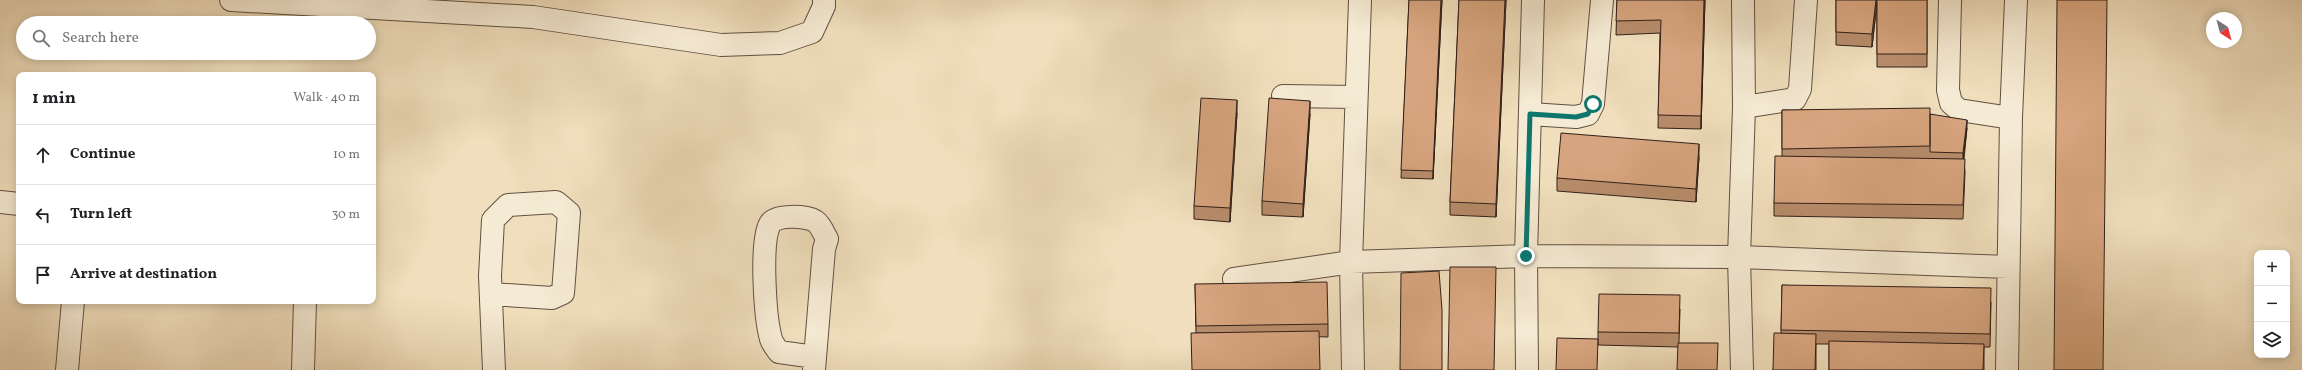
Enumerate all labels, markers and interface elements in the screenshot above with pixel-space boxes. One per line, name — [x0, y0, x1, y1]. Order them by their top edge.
north arrow — [2206, 12, 2242, 48]
search box — [16, 16, 376, 60]
icon: search — [30, 27, 52, 49]
text: Search here — [62, 28, 139, 49]
text: 1 min — [32, 87, 76, 110]
text: Walk · 40 m — [293, 89, 360, 107]
route start — [1584, 95, 1602, 113]
icon: ahead — [32, 144, 54, 166]
text: Continue — [70, 144, 135, 165]
text: 10 m — [333, 146, 360, 164]
icon: left — [32, 204, 54, 226]
text: Turn left — [70, 204, 132, 225]
text: 30 m — [332, 206, 360, 224]
route end — [1517, 247, 1535, 265]
map controls — [2254, 250, 2290, 358]
button: + — [2254, 250, 2290, 286]
icon: arrive — [32, 264, 54, 286]
text: Arrive at destination — [70, 264, 217, 285]
button: − — [2254, 286, 2290, 322]
button: layers — [2254, 322, 2290, 358]

